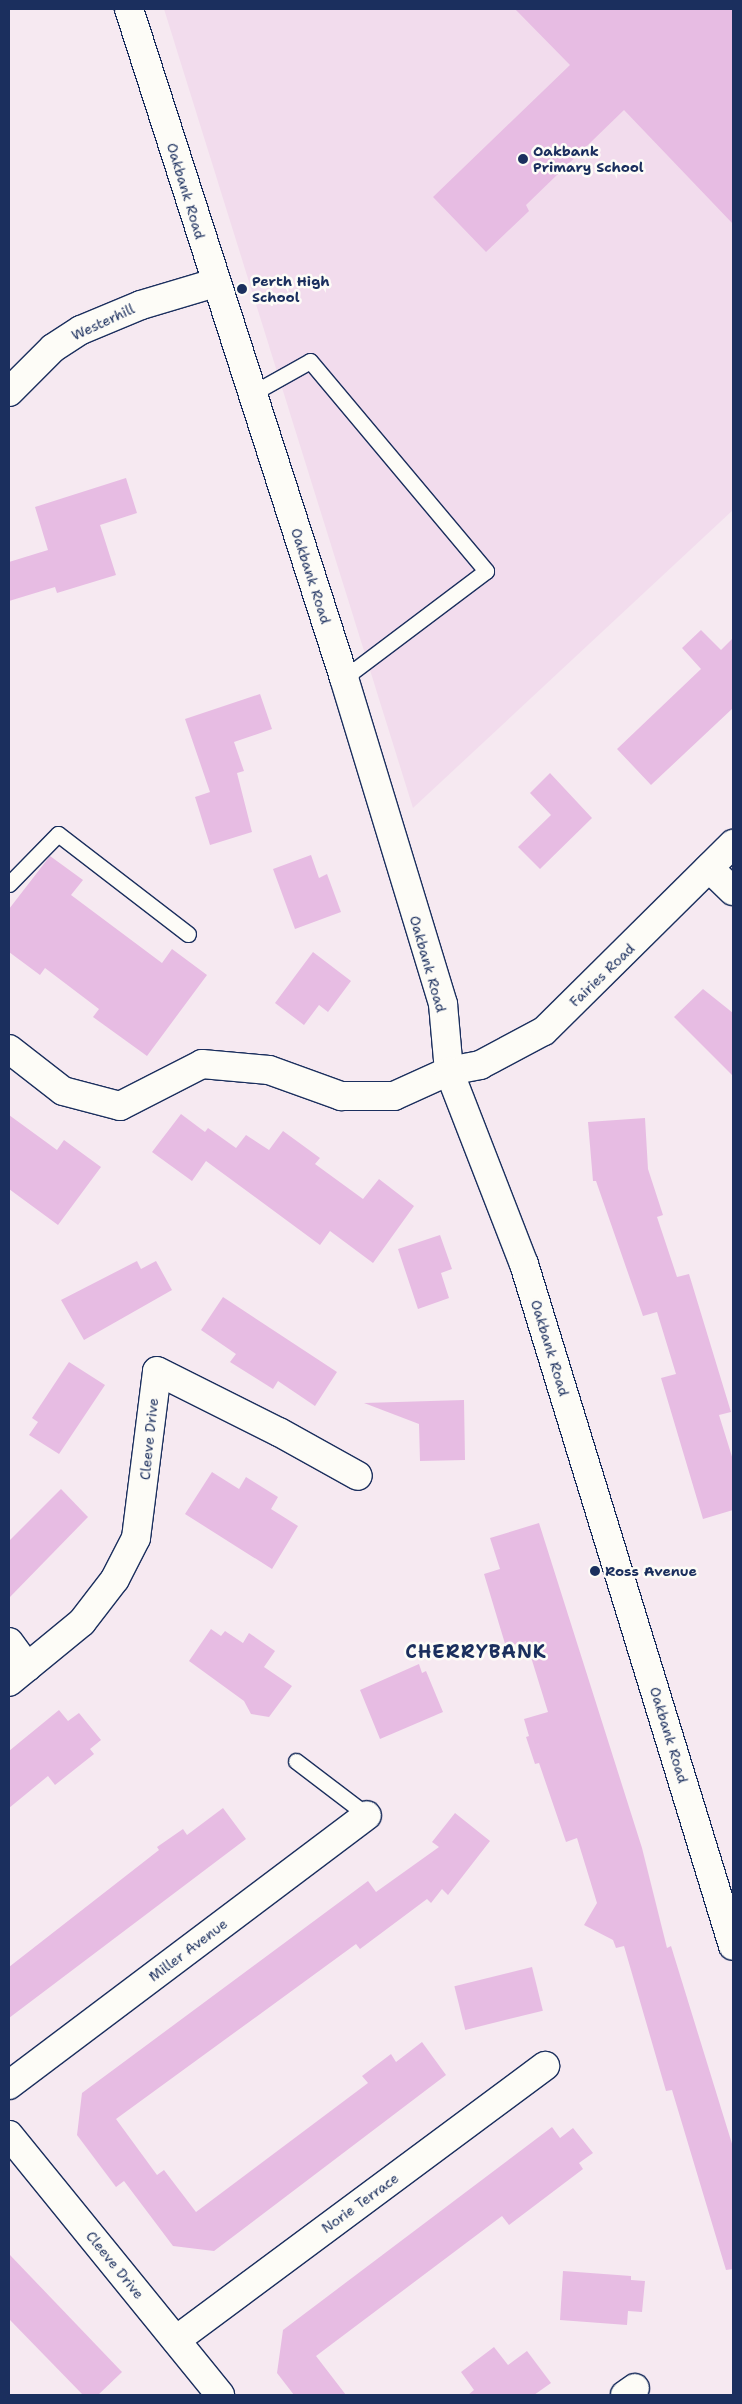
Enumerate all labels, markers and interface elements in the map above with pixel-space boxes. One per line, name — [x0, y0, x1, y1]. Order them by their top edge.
street label: Oakbank Road — [163, 141, 209, 241]
place label: Oakbank Primary School — [533, 143, 644, 176]
marker: Oakbank Primary School — [517, 153, 529, 165]
place label: Perth High School — [252, 273, 330, 306]
marker: Perth High School — [236, 283, 248, 295]
street label: Westerhill — [69, 300, 137, 344]
street label: Oakbank Road — [288, 526, 334, 626]
street label: Oakbank Road — [406, 914, 450, 1014]
street label: Fairies Road — [566, 940, 638, 1010]
street label: Oakbank Road — [527, 1298, 573, 1398]
street label: Cleeve Drive — [136, 1397, 162, 1481]
place label: Ross Avenue — [605, 1563, 697, 1579]
marker: Ross Avenue — [589, 1565, 601, 1577]
district label: CHERRYBANK — [404, 1641, 548, 1663]
street label: Oakbank Road — [646, 1685, 692, 1785]
street label: Miller Avenue — [145, 1915, 231, 1985]
street label: Norie Terrace — [318, 2169, 402, 2237]
street label: Cleeve Drive — [83, 2228, 147, 2302]

